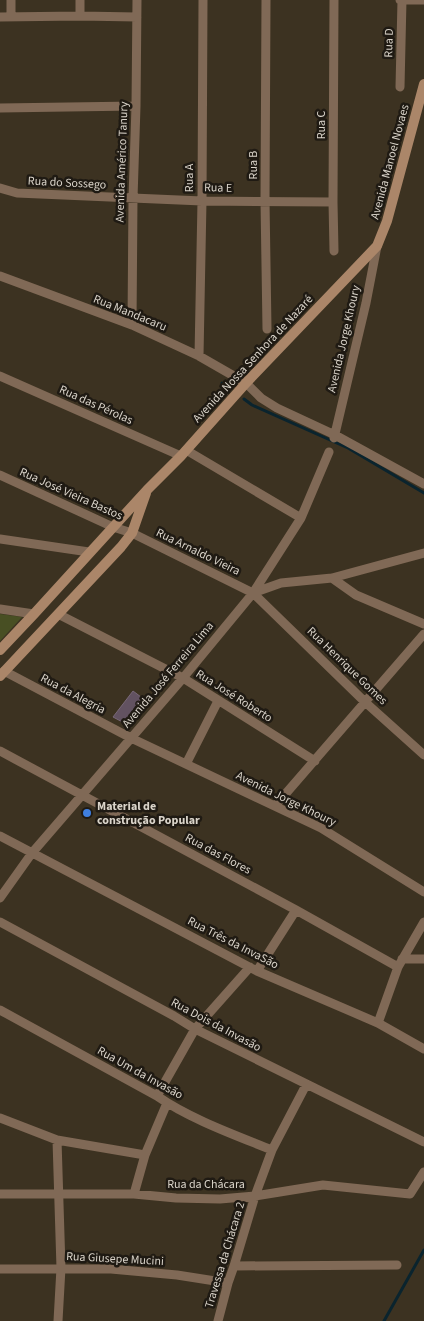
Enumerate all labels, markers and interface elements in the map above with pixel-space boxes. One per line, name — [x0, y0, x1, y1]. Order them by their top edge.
street label: Rua D — [380, 28, 398, 58]
street label: Avenida Américo Tanury — [111, 101, 133, 223]
street label: Avenida Manoel Novaes — [366, 103, 414, 221]
street label: Rua C — [313, 111, 330, 139]
street label: Rua B — [245, 151, 262, 179]
street label: Rua A — [181, 163, 198, 192]
street label: Rua do Sossego — [27, 172, 107, 194]
street label: Rua E — [204, 179, 232, 197]
street label: Avenida Jorge Khoury — [323, 283, 365, 394]
street label: Rua Mandacaru — [91, 291, 169, 335]
street label: Avenida Nossa Senhora de Nazaré — [189, 291, 317, 427]
street label: Rua das Pérolas — [56, 381, 136, 429]
street label: Rua José Vieira Bastos — [17, 464, 125, 524]
street label: Rua Arnaldo Vieira — [153, 524, 243, 580]
street label: Avenida José Ferreira Lima — [118, 618, 218, 732]
street label: Rua Henrique Gomes — [303, 623, 391, 709]
street label: Rua José Roberto — [192, 666, 276, 726]
street label: Rua da Alegria — [37, 670, 109, 718]
street label: Avenida Jorge Khoury — [233, 767, 339, 831]
place label: Material de construção Popular — [97, 798, 200, 829]
marker: Material de construção Popular — [81, 807, 93, 819]
street label: Rua das Flores — [182, 829, 254, 879]
street label: Rua Três da InvaSão — [184, 913, 282, 973]
street label: Rua Dois da Invasão — [168, 994, 264, 1056]
street label: Rua Um da Invasão — [94, 1042, 186, 1104]
street label: Rua da Chácara — [167, 1176, 245, 1193]
street label: Travessa da Chácara 2 — [201, 1200, 249, 1310]
street label: Rua Giusepe Mucini — [66, 1248, 164, 1270]

